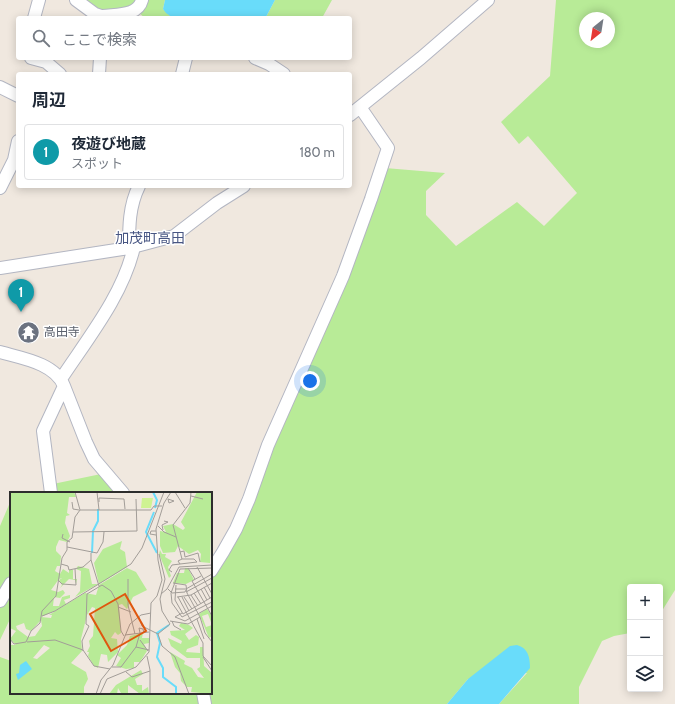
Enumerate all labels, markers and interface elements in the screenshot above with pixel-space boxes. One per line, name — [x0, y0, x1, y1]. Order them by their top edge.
north arrow — [579, 12, 615, 48]
search box — [16, 16, 352, 60]
icon: search — [30, 27, 52, 49]
text: ここで検索 — [62, 31, 137, 49]
text: 周辺 — [32, 90, 66, 110]
text: 夜遊び地蔵 — [71, 135, 146, 153]
text: 1 — [44, 144, 48, 160]
text: 180 m — [299, 144, 335, 160]
text: スポット — [71, 155, 123, 171]
district label: 加茂町高田 — [115, 229, 185, 247]
pin: 1 — [8, 279, 34, 312]
temple icon: 高田寺 — [15, 319, 41, 345]
place label: 高田寺 — [44, 324, 80, 339]
your location — [300, 371, 320, 391]
inset map — [10, 492, 212, 694]
map controls — [627, 584, 663, 692]
button: + — [627, 584, 663, 620]
button: − — [627, 620, 663, 656]
button: layers — [627, 656, 663, 692]

